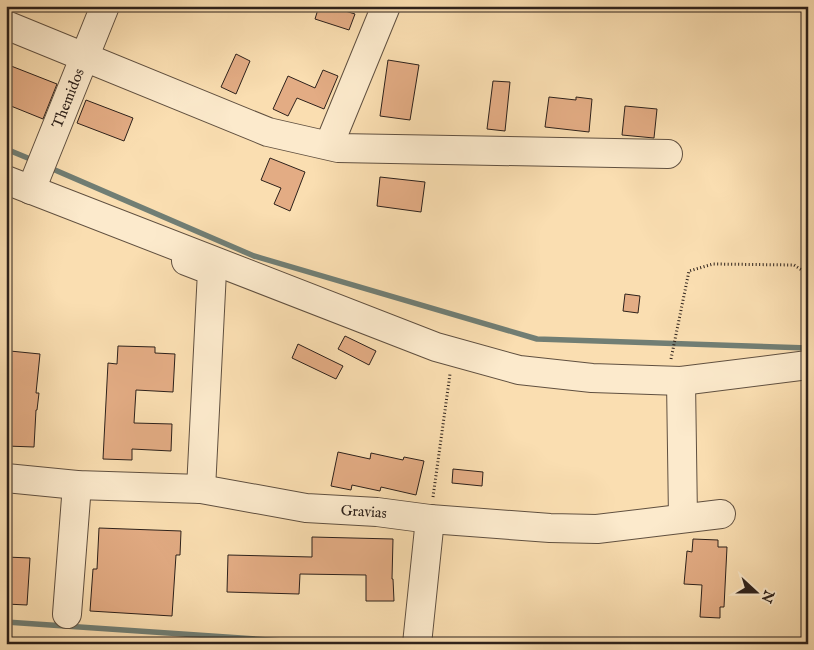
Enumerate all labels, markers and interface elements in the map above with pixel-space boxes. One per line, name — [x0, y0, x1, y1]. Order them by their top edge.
street label: Themidos — [47, 65, 88, 131]
street label: Gravias — [340, 500, 388, 523]
north arrow — [732, 568, 782, 618]
text: N — [757, 586, 778, 605]

